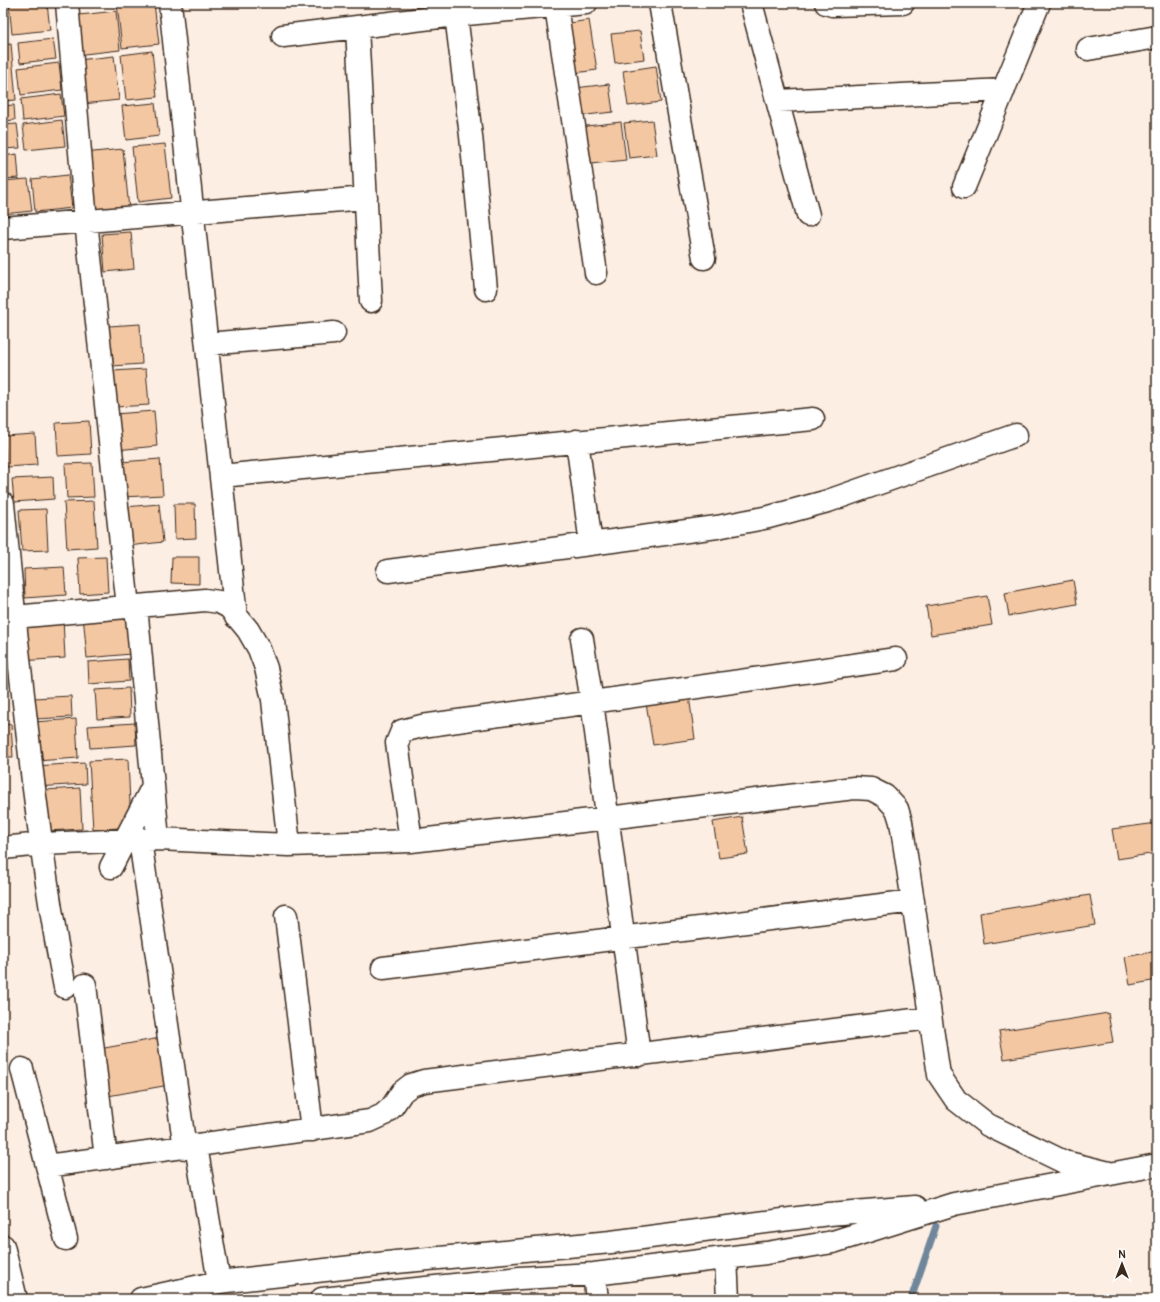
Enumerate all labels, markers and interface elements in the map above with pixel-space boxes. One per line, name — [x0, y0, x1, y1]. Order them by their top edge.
north arrow — [1102, 1244, 1142, 1284]
text: N — [1118, 1248, 1126, 1261]

